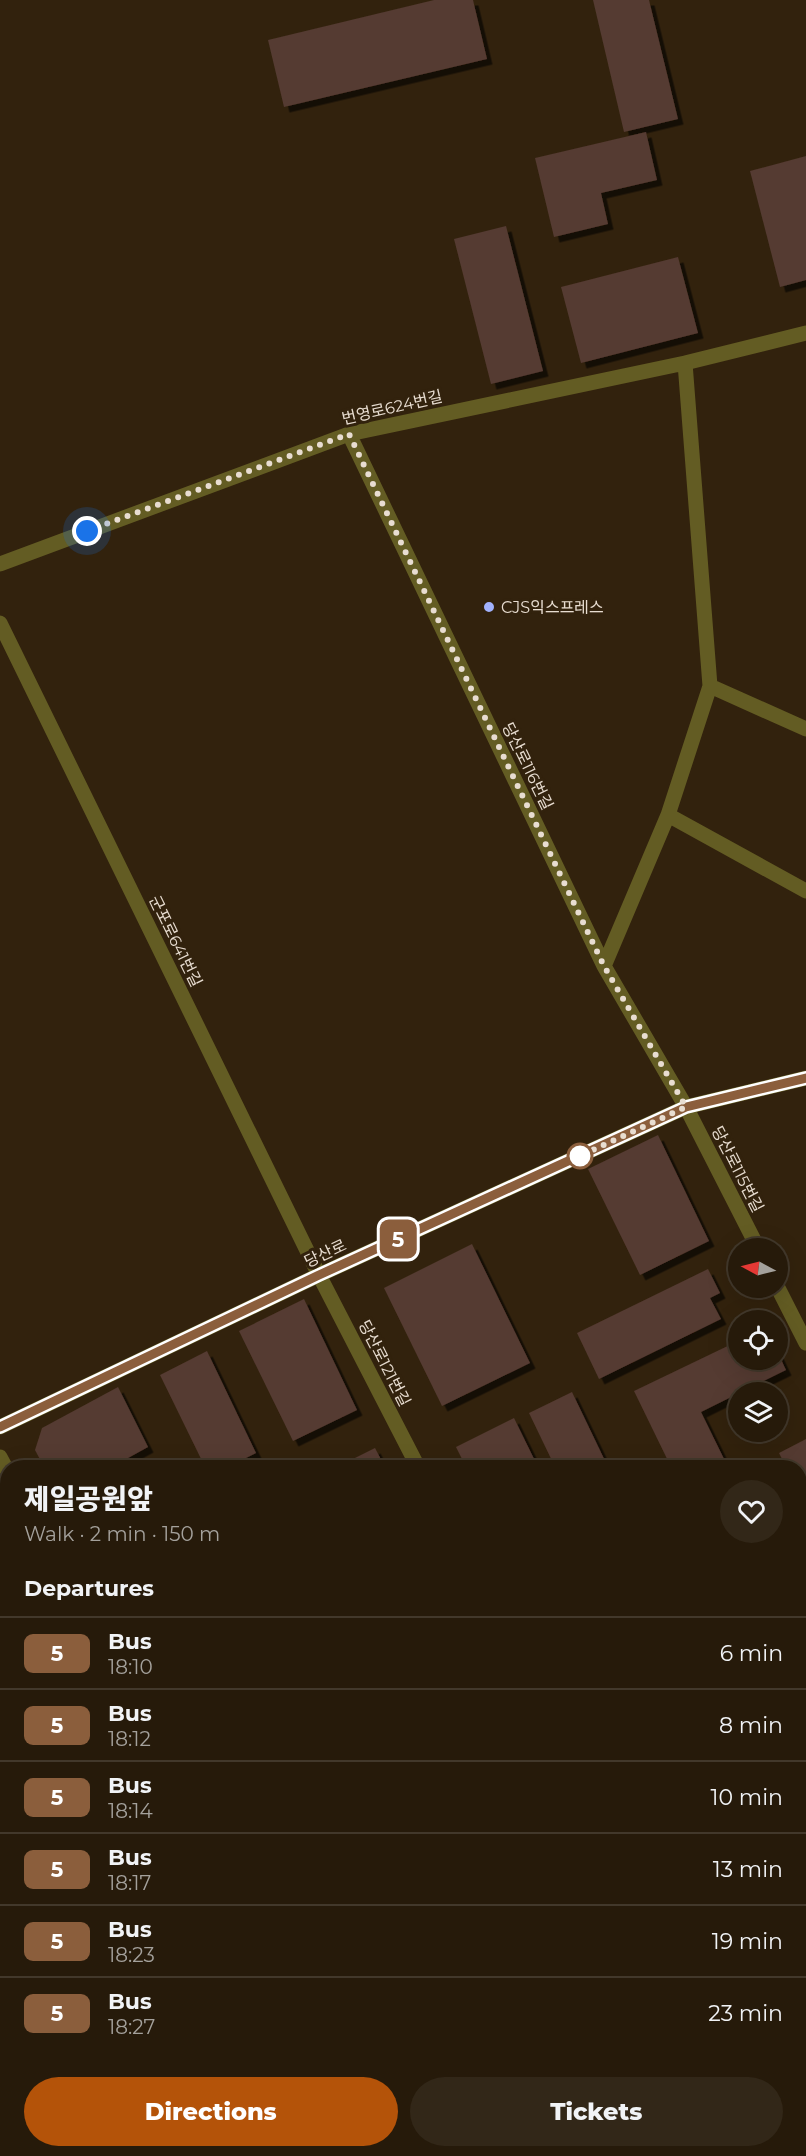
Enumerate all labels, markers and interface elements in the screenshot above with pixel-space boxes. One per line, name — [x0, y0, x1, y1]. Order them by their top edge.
street label: 번영로624번길 — [340, 387, 444, 428]
your location — [72, 516, 102, 546]
place label: CJS익스프레스 — [501, 598, 604, 617]
marker: CJS익스프레스 — [482, 600, 496, 614]
street label: 당산로116번길 — [498, 719, 557, 813]
street label: 군포로641번길 — [145, 892, 206, 990]
street label: 당산로115번길 — [708, 1123, 767, 1216]
unlabelled marker — [567, 1143, 593, 1169]
line badge: 5 — [378, 1220, 418, 1258]
text: 5 — [392, 1227, 404, 1252]
street label: 당산로 — [301, 1235, 349, 1271]
north arrow — [728, 1238, 788, 1298]
map controls — [728, 1238, 788, 1442]
button: locate — [728, 1310, 788, 1370]
street label: 당산로121번길 — [355, 1317, 414, 1410]
button: layers — [728, 1382, 788, 1442]
button: heart — [720, 1480, 783, 1543]
text: 제일공원앞 — [24, 1482, 153, 1516]
text: Walk · 2 min · 150 m — [24, 1522, 220, 1546]
text: Departures — [24, 1575, 154, 1602]
text: Bus — [108, 1628, 152, 1655]
text: 6 min — [720, 1640, 783, 1667]
text: 5 — [51, 1641, 63, 1666]
text: 18:10 — [108, 1655, 153, 1679]
text: Bus — [108, 1700, 152, 1727]
text: 8 min — [719, 1712, 783, 1739]
text: 5 — [51, 1713, 63, 1738]
text: 18:12 — [108, 1727, 151, 1751]
text: Bus — [108, 1772, 152, 1799]
text: 10 min — [711, 1784, 783, 1811]
text: 5 — [51, 1785, 63, 1810]
text: 18:14 — [108, 1799, 153, 1823]
text: Bus — [108, 1844, 152, 1871]
text: 13 min — [713, 1856, 783, 1883]
text: 5 — [51, 1857, 63, 1882]
text: 18:17 — [108, 1871, 151, 1895]
text: Bus — [108, 1916, 152, 1943]
text: 19 min — [712, 1928, 783, 1955]
text: 5 — [51, 1929, 63, 1954]
text: 18:23 — [108, 1943, 155, 1967]
text: Bus — [108, 1988, 152, 2015]
text: 23 min — [708, 2000, 783, 2027]
text: 5 — [51, 2001, 63, 2026]
text: 18:27 — [108, 2015, 155, 2039]
button: Directions — [24, 2077, 398, 2146]
button: Tickets — [410, 2077, 783, 2146]

